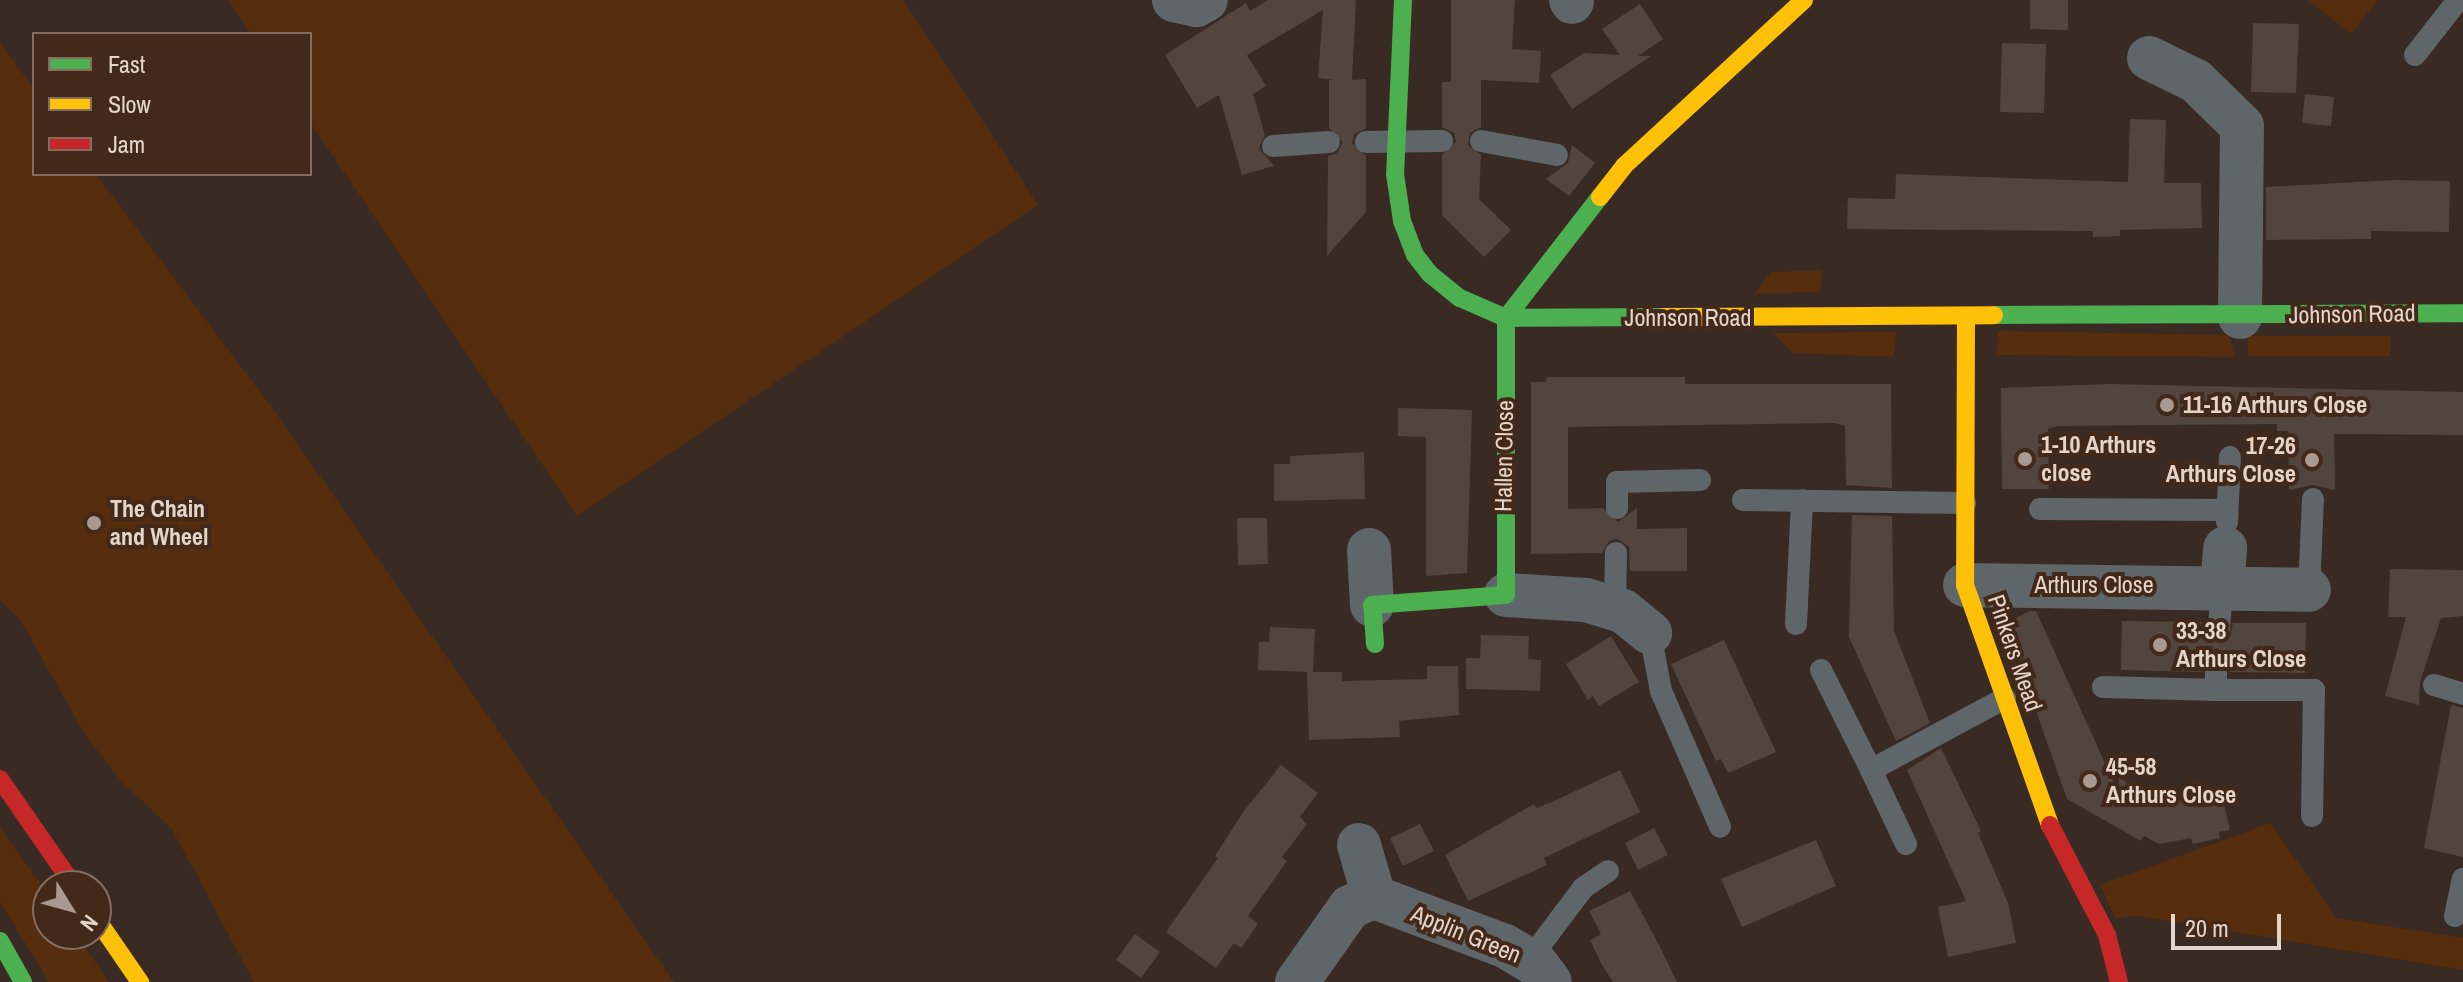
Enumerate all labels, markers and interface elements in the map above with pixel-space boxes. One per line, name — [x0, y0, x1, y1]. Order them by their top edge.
legend — [32, 32, 312, 176]
text: Fast — [108, 48, 145, 80]
text: Slow — [108, 88, 151, 120]
text: Jam — [108, 128, 145, 160]
street label: Johnson Road — [2288, 298, 2416, 330]
street label: Johnson Road — [1625, 304, 1751, 332]
place label: 11-16 Arthurs Close — [2183, 391, 2368, 419]
marker: 11-16 Arthurs Close — [2158, 396, 2176, 414]
street label: Hallen Close — [1489, 400, 1519, 512]
place label: 1-10 Arthurs close — [2041, 431, 2157, 487]
place label: 17-26 Arthurs Close — [2166, 432, 2296, 488]
marker: 1-10 Arthurs close — [2016, 450, 2034, 468]
marker: 17-26 Arthurs Close — [2303, 451, 2321, 469]
place label: The Chain and Wheel — [110, 495, 208, 551]
marker: The Chain and Wheel — [85, 514, 103, 532]
street label: Arthurs Close — [2034, 571, 2154, 599]
street label: Pinkers Mead — [1982, 591, 2048, 715]
place label: 33-38 Arthurs Close — [2176, 617, 2306, 673]
marker: 33-38 Arthurs Close — [2151, 636, 2169, 654]
place label: 45-58 Arthurs Close — [2106, 753, 2236, 809]
marker: 45-58 Arthurs Close — [2081, 772, 2099, 790]
north arrow — [32, 870, 112, 950]
scale bar — [2175, 898, 2285, 948]
street label: Applin Green — [1407, 899, 1525, 969]
text: N — [74, 909, 105, 937]
text: 20 m — [2185, 912, 2229, 944]

